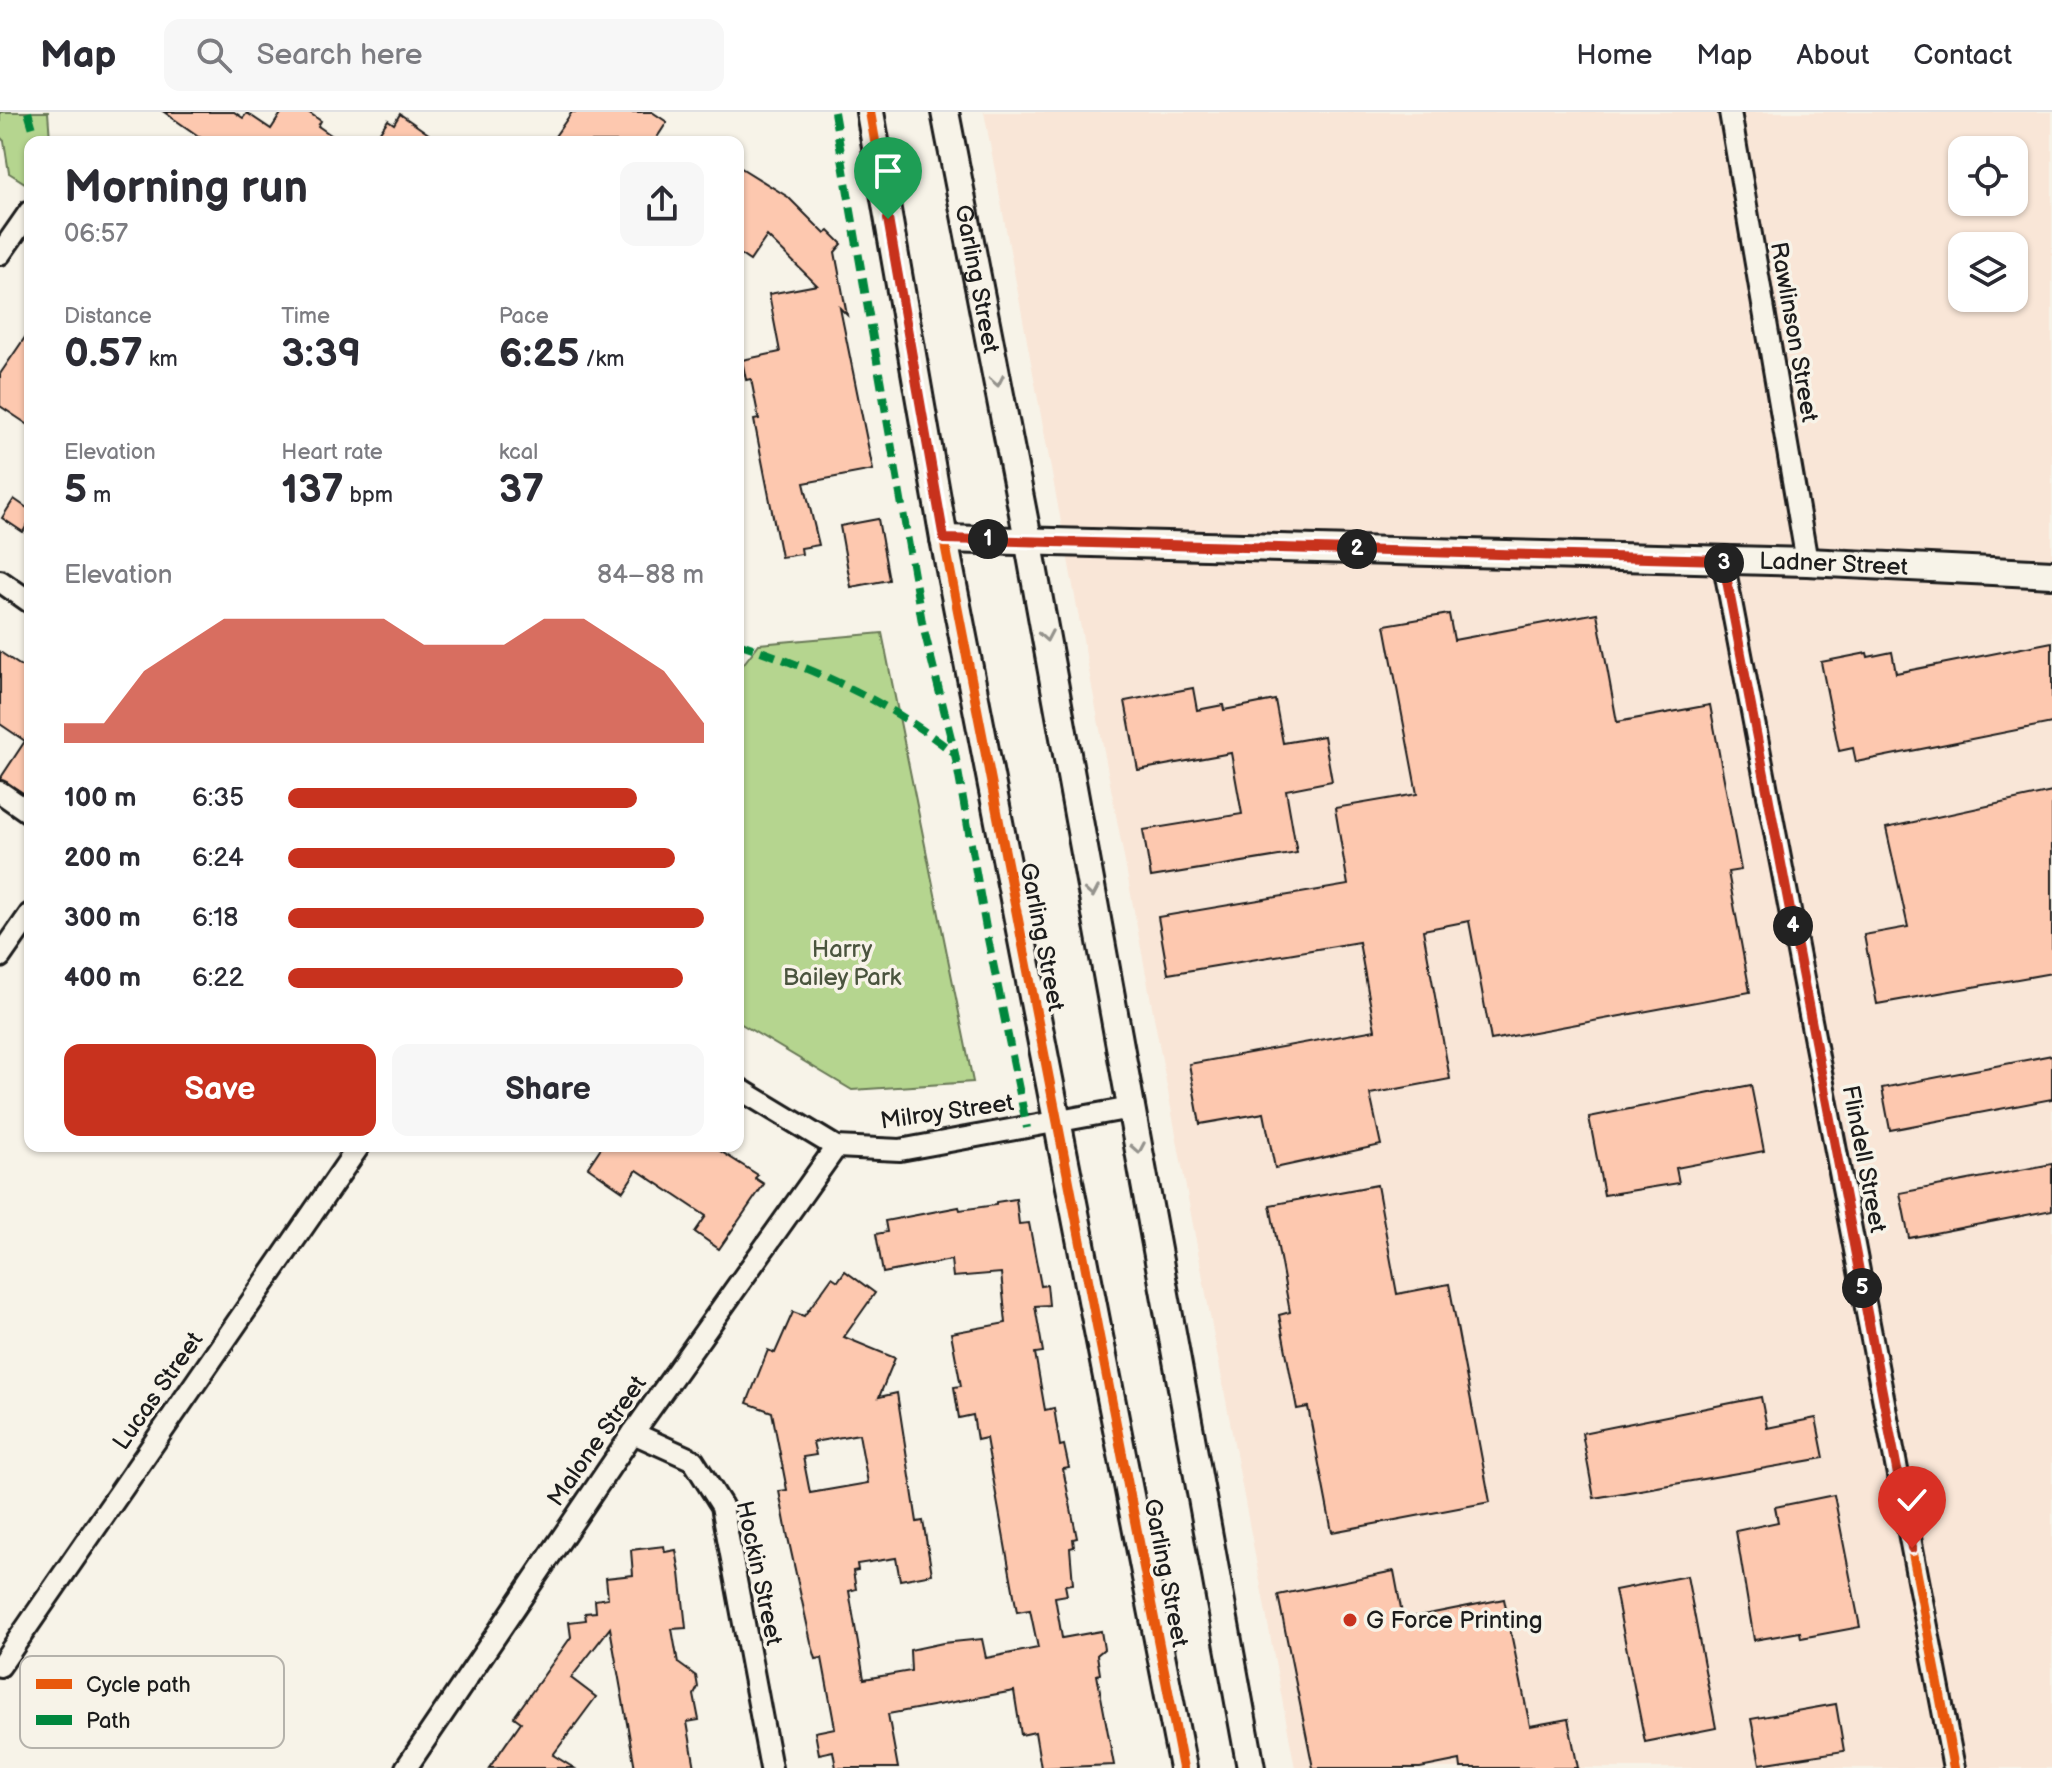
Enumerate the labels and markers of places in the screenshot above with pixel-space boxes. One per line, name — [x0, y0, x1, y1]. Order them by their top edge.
pin — [854, 137, 922, 219]
pin: 1 — [968, 519, 1008, 559]
pin: 2 — [1337, 529, 1377, 569]
pin: 3 — [1704, 543, 1744, 583]
pin: 4 — [1773, 906, 1813, 946]
pin: 5 — [1842, 1268, 1882, 1308]
pin — [1878, 1466, 1946, 1548]
place label: G Force Printing — [1366, 1606, 1543, 1635]
marker: G Force Printing — [1341, 1611, 1359, 1629]

